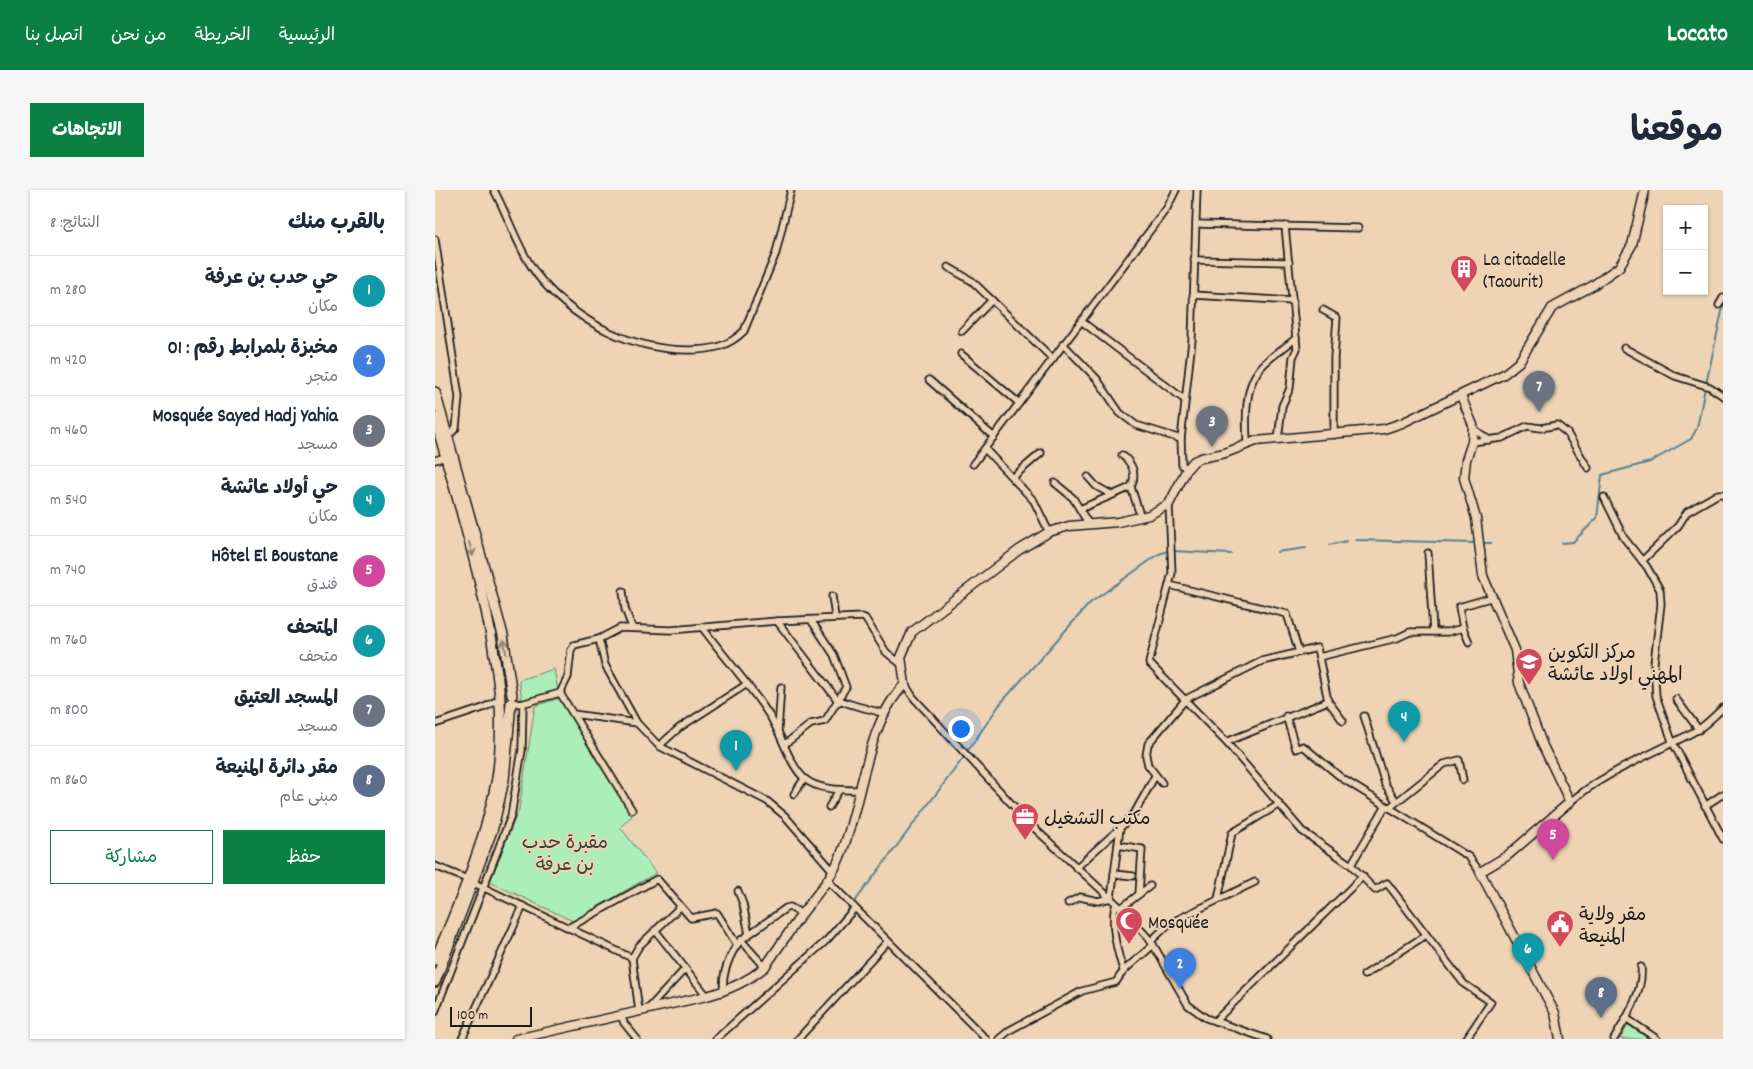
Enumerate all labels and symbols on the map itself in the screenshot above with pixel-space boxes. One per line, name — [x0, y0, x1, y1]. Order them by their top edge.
place label: La citadelle (Taourit) — [1483, 248, 1566, 297]
building icon: La citadelle (Taourit) — [1449, 254, 1479, 293]
pin: 7 — [1523, 371, 1555, 412]
pin: 3 — [1196, 406, 1228, 447]
one-way arrow — [467, 541, 477, 557]
one-way arrow — [500, 639, 510, 655]
place label: مركز التكوين المهني اولاد عائشة — [1548, 641, 1683, 690]
school or university icon: مركز التكوين المهني اولاد عائشة — [1514, 647, 1544, 686]
pin: 4 — [1388, 701, 1420, 742]
your location — [948, 716, 974, 742]
pin: 1 — [720, 730, 752, 771]
office icon: مكتب التشغيل — [1010, 802, 1040, 841]
place label: مكتب التشغيل — [1044, 807, 1151, 834]
pin: 5 — [1537, 819, 1569, 860]
park label: مقبرة حدب بن عرفة — [522, 831, 608, 880]
place label: مقر ولاية المنيعة — [1579, 903, 1646, 952]
mosque icon: Mosquée — [1114, 906, 1144, 945]
public building icon: مقر ولاية المنيعة — [1545, 909, 1575, 948]
place label: Mosquée — [1148, 911, 1209, 938]
pin: 6 — [1512, 933, 1544, 974]
pin: 2 — [1164, 948, 1196, 989]
pin: 8 — [1585, 977, 1617, 1018]
scale bar — [450, 1004, 533, 1027]

